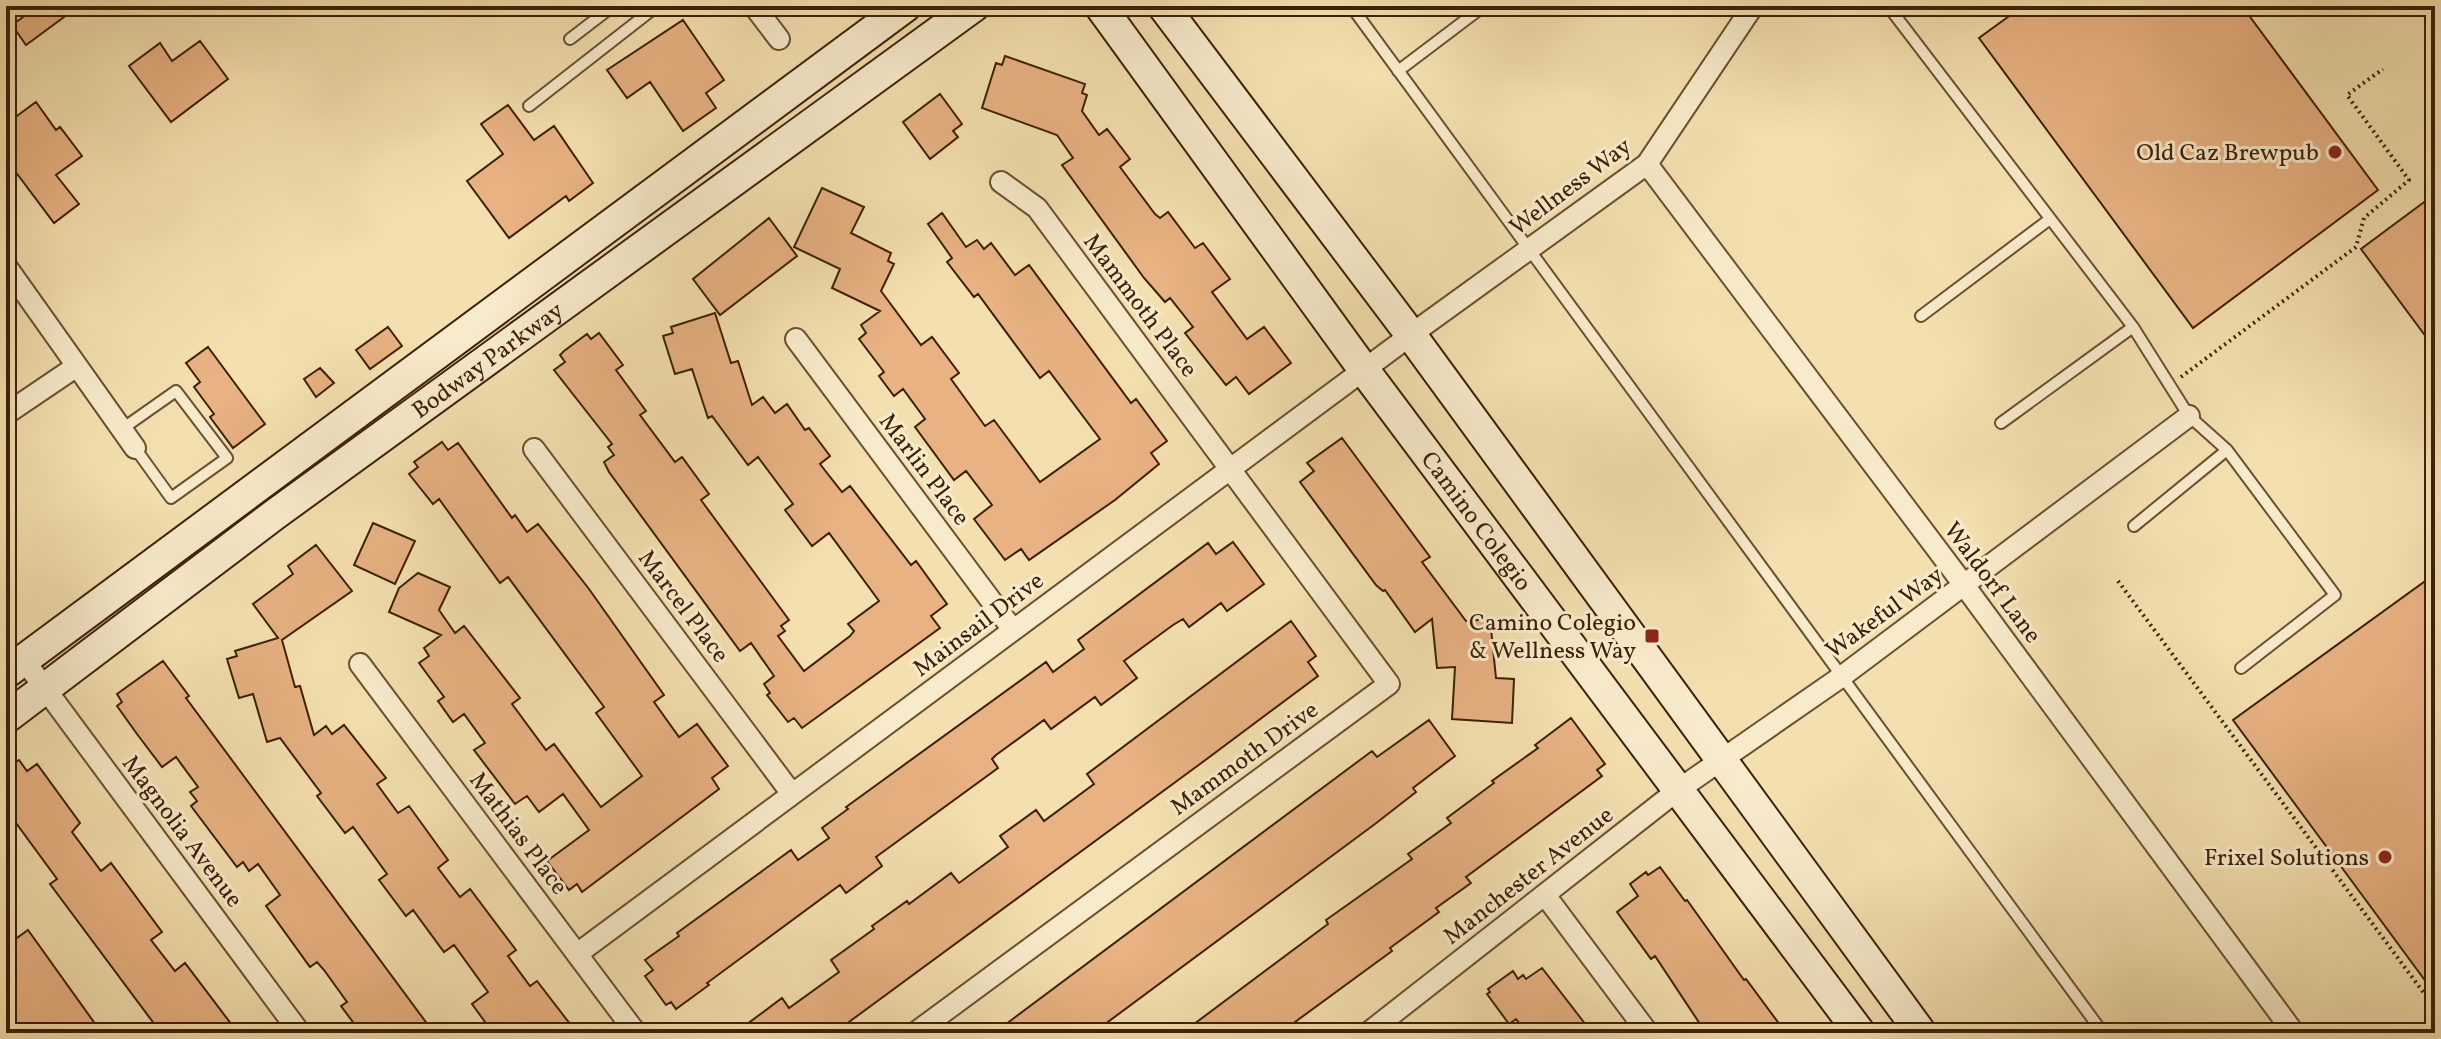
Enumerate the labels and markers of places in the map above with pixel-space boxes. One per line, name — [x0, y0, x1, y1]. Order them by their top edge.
place label: Old Caz Brewpub — [2136, 137, 2319, 171]
marker: Old Caz Brewpub — [2326, 143, 2344, 161]
place label: Camino Colegio & Wellness Way — [1469, 607, 1636, 669]
marker: Camino Colegio & Wellness Way — [1643, 627, 1661, 645]
place label: Frixel Solutions — [2204, 842, 2369, 876]
marker: Frixel Solutions — [2376, 848, 2394, 866]

